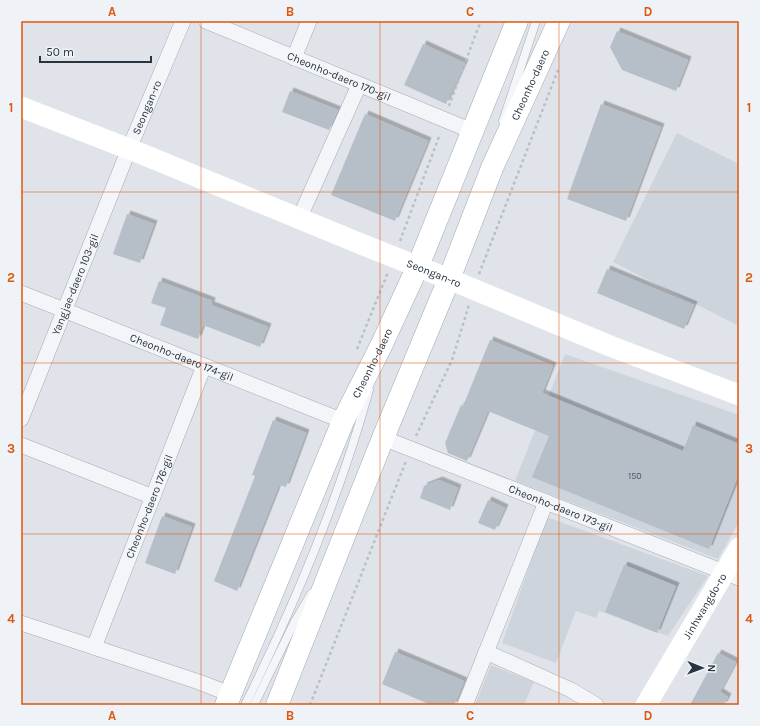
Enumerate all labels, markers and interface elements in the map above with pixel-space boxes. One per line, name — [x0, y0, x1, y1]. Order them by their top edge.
text: A — [108, 4, 116, 19]
text: B — [286, 4, 294, 19]
text: C — [466, 4, 474, 19]
text: D — [644, 4, 653, 19]
scale bar — [40, 38, 151, 64]
text: 50 m — [46, 45, 74, 59]
street label: Cheonho-daero — [508, 47, 552, 122]
street label: Cheonho-daero 170-gil — [285, 49, 393, 103]
street label: Seongan-ro — [129, 78, 164, 136]
text: 1 — [9, 100, 13, 115]
text: 1 — [747, 100, 751, 115]
street label: Yangjae-daero 103-gil — [49, 232, 101, 337]
street label: Seongan-ro — [405, 256, 463, 290]
text: 2 — [7, 270, 15, 285]
text: 2 — [745, 270, 753, 285]
street label: Cheonho-daero — [349, 326, 395, 400]
street label: Cheonho-daero 174-gil — [128, 330, 235, 383]
text: 3 — [7, 441, 15, 456]
text: 3 — [745, 441, 753, 456]
street label: Cheonho-daero 176-gil — [123, 453, 175, 560]
house number: 150 — [628, 471, 642, 481]
street label: Cheonho-daero 173-gil — [507, 482, 615, 534]
street label: Jinhwangdo-ro — [680, 571, 729, 641]
text: 4 — [7, 611, 15, 626]
text: 4 — [745, 611, 753, 626]
north arrow — [682, 648, 722, 688]
text: N — [705, 664, 718, 672]
text: A — [108, 708, 116, 723]
text: B — [286, 708, 294, 723]
text: C — [466, 708, 474, 723]
text: D — [644, 708, 653, 723]

